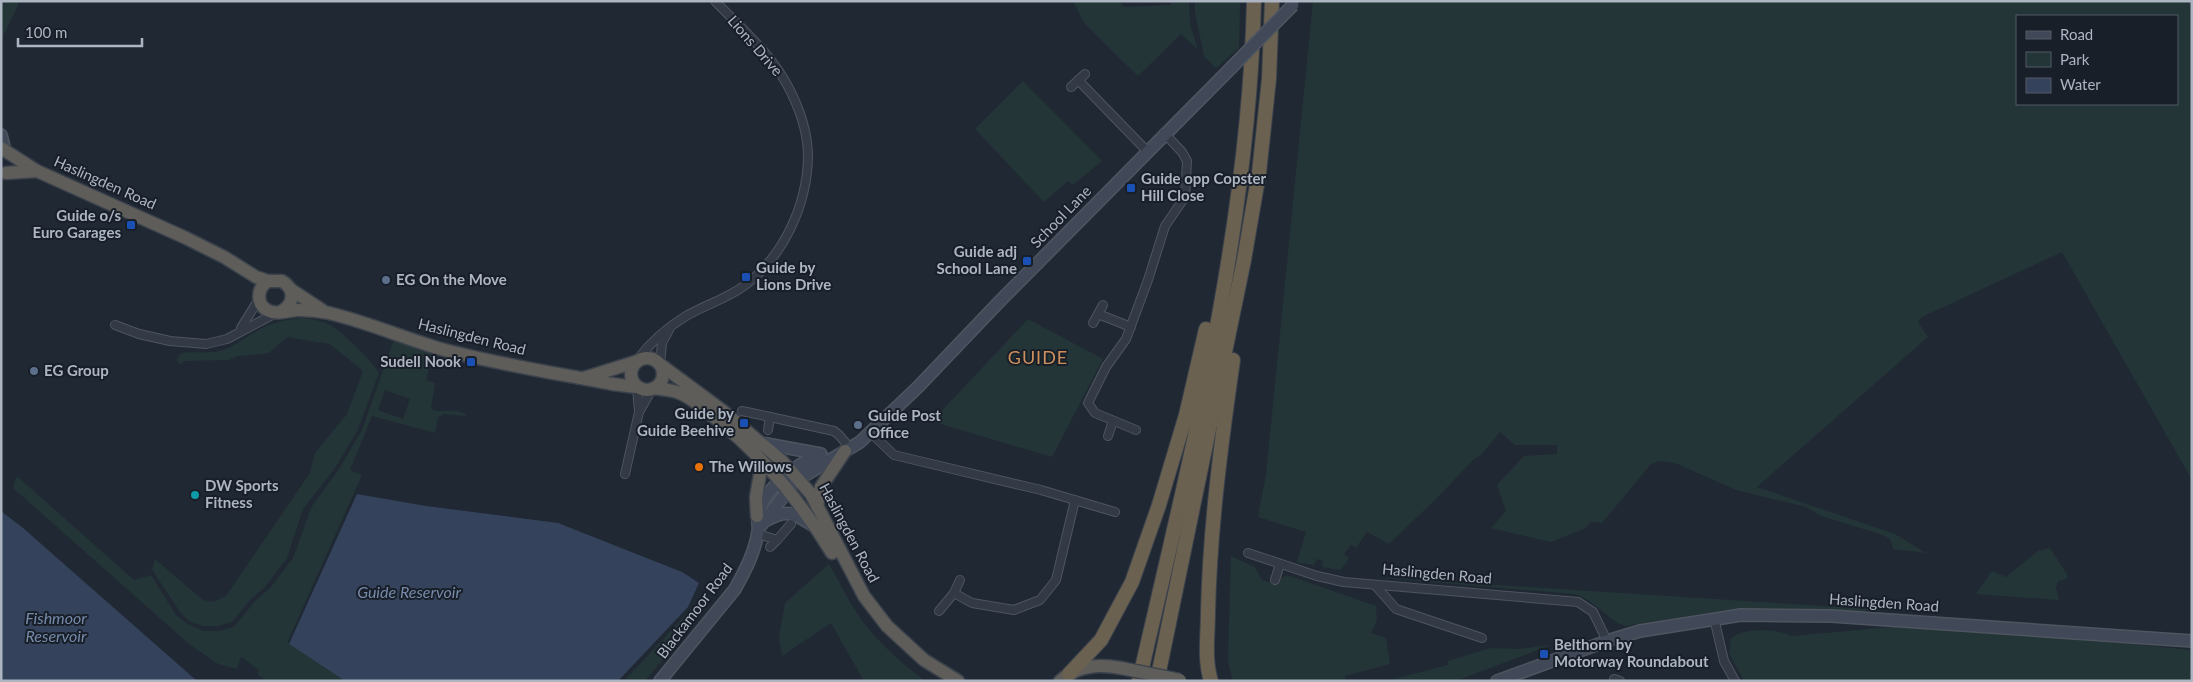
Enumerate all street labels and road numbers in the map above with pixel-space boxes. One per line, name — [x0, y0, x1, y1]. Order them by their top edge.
street label: Lions Drive — [725, 11, 787, 79]
street label: Haslingden Road — [51, 151, 159, 213]
street label: School Lane — [1026, 181, 1094, 251]
street label: Haslingden Road — [417, 314, 528, 358]
street label: Haslingden Road — [816, 480, 884, 585]
street label: Blackamoor Road — [653, 559, 736, 661]
street label: Haslingden Road — [1381, 559, 1493, 587]
street label: Haslingden Road — [1828, 589, 1940, 615]

